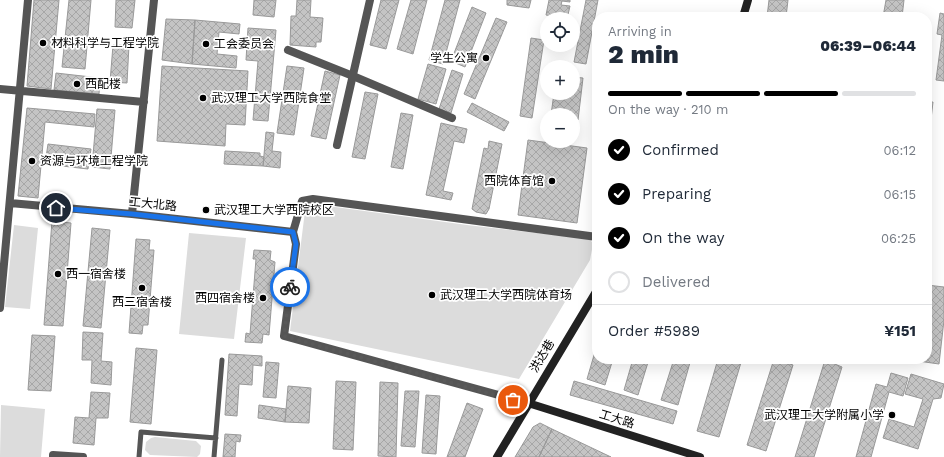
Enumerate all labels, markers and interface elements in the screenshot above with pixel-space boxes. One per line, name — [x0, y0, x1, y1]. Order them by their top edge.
map controls — [540, 12, 580, 148]
button: locate — [540, 12, 580, 52]
text: Arriving in — [608, 24, 672, 39]
place label: 材料科学与工程学院 — [51, 36, 159, 50]
place label: 工会委员会 — [214, 37, 274, 51]
text: 06:39–06:44 — [820, 37, 916, 55]
marker: 材料科学与工程学院 — [38, 38, 48, 48]
marker: 工会委员会 — [201, 39, 211, 49]
text: 2 min — [608, 39, 679, 69]
place label: 学生公寓 — [430, 51, 478, 65]
marker: 学生公寓 — [481, 53, 491, 63]
button: + — [540, 60, 580, 100]
place label: 西配楼 — [85, 77, 121, 91]
marker: 西配楼 — [72, 79, 82, 89]
place label: 武汉理工大学西院食堂 — [211, 91, 331, 105]
marker: 武汉理工大学西院食堂 — [198, 93, 208, 103]
text: On the way · 210 m — [608, 102, 728, 117]
button: − — [540, 108, 580, 148]
icon: check — [608, 139, 630, 161]
text: Confirmed — [642, 141, 719, 159]
text: 06:12 — [884, 143, 916, 158]
place label: 资源与环境工程学院 — [40, 154, 148, 168]
marker: 资源与环境工程学院 — [27, 156, 37, 166]
place label: 西院体育馆 — [484, 174, 544, 188]
marker: 西院体育馆 — [547, 176, 557, 186]
icon: check — [608, 183, 630, 205]
text: Preparing — [642, 185, 711, 203]
text: 06:15 — [884, 187, 916, 202]
pin — [39, 191, 73, 225]
street label: 工大北路 — [128, 195, 178, 213]
icon: home — [45, 197, 67, 219]
place label: 武汉理工大学西院校区 — [214, 203, 334, 217]
marker: 武汉理工大学西院校区 — [201, 205, 211, 215]
icon: check — [608, 227, 630, 249]
text: On the way — [642, 229, 724, 247]
text: 06:25 — [881, 231, 916, 246]
place label: 西一宿舍楼 — [66, 267, 126, 281]
courier — [270, 267, 310, 307]
marker: 西一宿舍楼 — [53, 269, 63, 279]
text: Delivered — [642, 273, 710, 291]
icon: bike — [279, 276, 301, 298]
marker: 西三宿舍楼 — [137, 283, 147, 293]
place label: 武汉理工大学西院体育场 — [440, 288, 572, 302]
marker: 武汉理工大学西院体育场 — [427, 290, 437, 300]
place label: 西四宿舍楼 — [195, 291, 255, 305]
marker: 西四宿舍楼 — [258, 293, 268, 303]
place label: 西三宿舍楼 — [112, 295, 172, 309]
text: Order #5989 — [608, 322, 700, 340]
text: ¥151 — [884, 322, 916, 340]
street label: 洪达巷 — [527, 337, 557, 375]
pin — [496, 383, 530, 417]
icon: bag — [502, 389, 524, 411]
street label: 工大路 — [598, 407, 636, 431]
place label: 武汉理工大学附属小学 — [764, 408, 884, 422]
marker: 武汉理工大学附属小学 — [887, 410, 897, 420]

